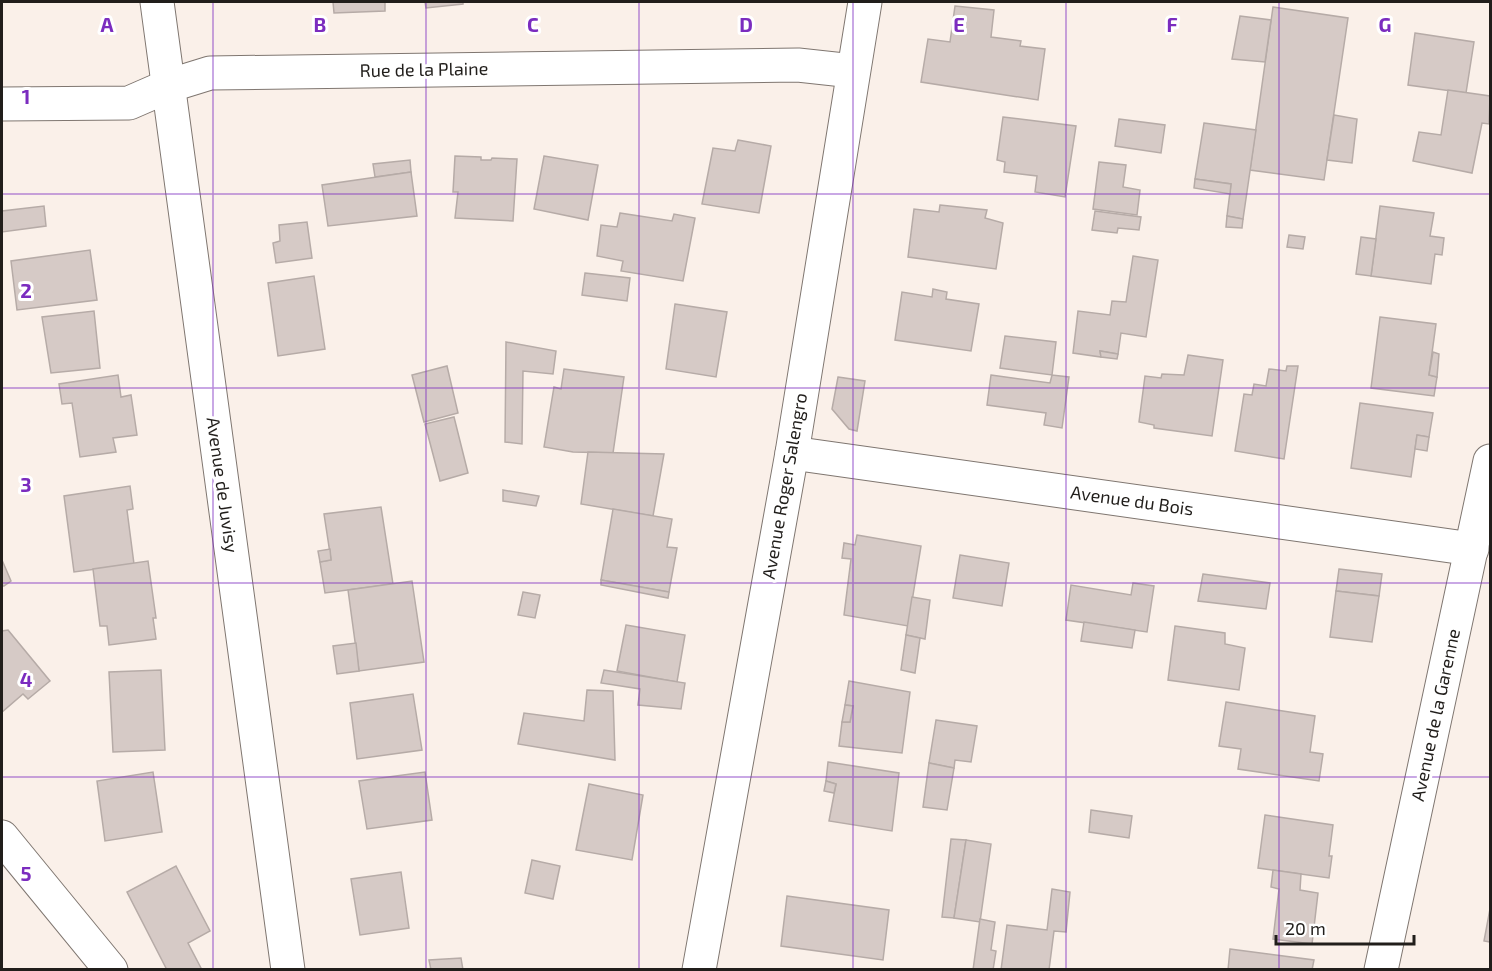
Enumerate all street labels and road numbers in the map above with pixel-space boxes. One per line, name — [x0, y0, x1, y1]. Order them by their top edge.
street label: Rue de la Plaine — [359, 57, 489, 81]
street label: Avenue Roger Salengro — [757, 391, 811, 581]
street label: Avenue de Juvisy — [203, 416, 243, 555]
street label: Avenue du Bois — [1069, 480, 1195, 520]
street label: Avenue de la Garenne — [1406, 626, 1464, 803]

